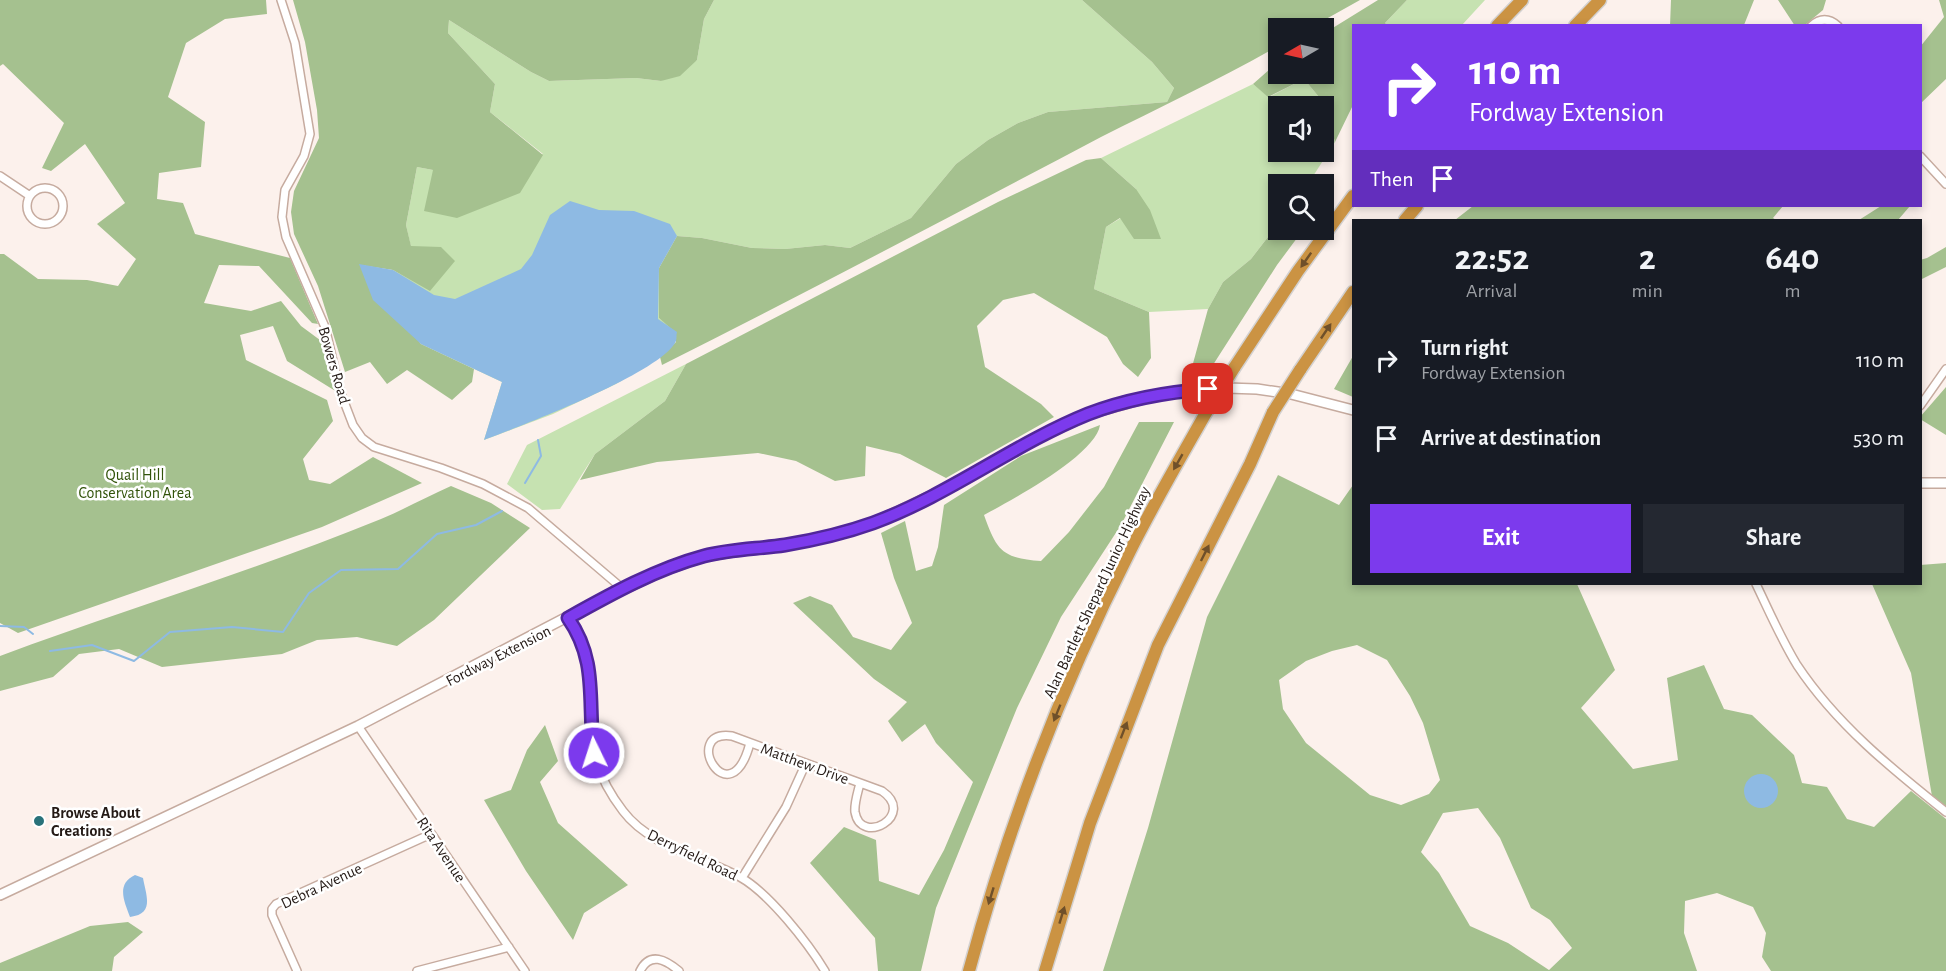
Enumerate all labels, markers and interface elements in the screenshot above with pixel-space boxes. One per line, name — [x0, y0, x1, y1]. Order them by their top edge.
north arrow — [1268, 18, 1334, 84]
map controls — [1268, 18, 1334, 240]
icon: right — [1370, 48, 1448, 126]
text: 110 m — [1469, 50, 1561, 92]
button: sound — [1268, 96, 1334, 162]
text: Fordway Extension — [1469, 99, 1664, 126]
icon: arrive — [1426, 162, 1459, 195]
text: Then — [1370, 168, 1414, 190]
button: search — [1268, 174, 1334, 240]
text: 22:52 — [1454, 240, 1529, 276]
text: 2 — [1639, 240, 1656, 276]
text: 640 — [1765, 240, 1820, 276]
one-way arrow — [1301, 252, 1312, 268]
text: Arrival — [1466, 281, 1518, 301]
text: min — [1632, 281, 1663, 301]
text: m — [1784, 281, 1800, 301]
one-way arrow — [1321, 323, 1332, 339]
street label: Bowers Road — [315, 325, 353, 406]
text: Turn right — [1421, 337, 1508, 359]
icon: right — [1370, 344, 1403, 377]
text: 110 m — [1856, 349, 1904, 371]
pin — [1182, 363, 1233, 414]
text: Fordway Extension — [1421, 363, 1566, 383]
icon: arrive — [1191, 372, 1224, 405]
icon: arrive — [1370, 422, 1403, 455]
text: Arrive at destination — [1421, 427, 1601, 449]
text: 530 m — [1853, 427, 1904, 449]
one-way arrow — [1173, 454, 1183, 471]
park label: Quail Hill Conservation Area — [78, 467, 192, 501]
street label: Alan Bartlett Shepard Junior Highway — [1041, 484, 1154, 701]
button: Exit — [1370, 504, 1631, 573]
button: Share — [1643, 504, 1904, 573]
one-way arrow — [1201, 545, 1210, 562]
street label: Fordway Extension — [443, 623, 554, 690]
one-way arrow — [1052, 704, 1061, 722]
position arrow — [562, 721, 626, 785]
one-way arrow — [1119, 721, 1129, 739]
street label: Matthew Drive — [758, 741, 851, 787]
place label: Browse About Creations — [51, 805, 141, 839]
marker: Browse About Creations — [32, 814, 46, 828]
street label: Rita Avenue — [414, 814, 469, 885]
street label: Derryfield Road — [645, 826, 740, 884]
street label: Debra Avenue — [278, 860, 364, 912]
one-way arrow — [986, 887, 995, 905]
one-way arrow — [1058, 906, 1067, 924]

